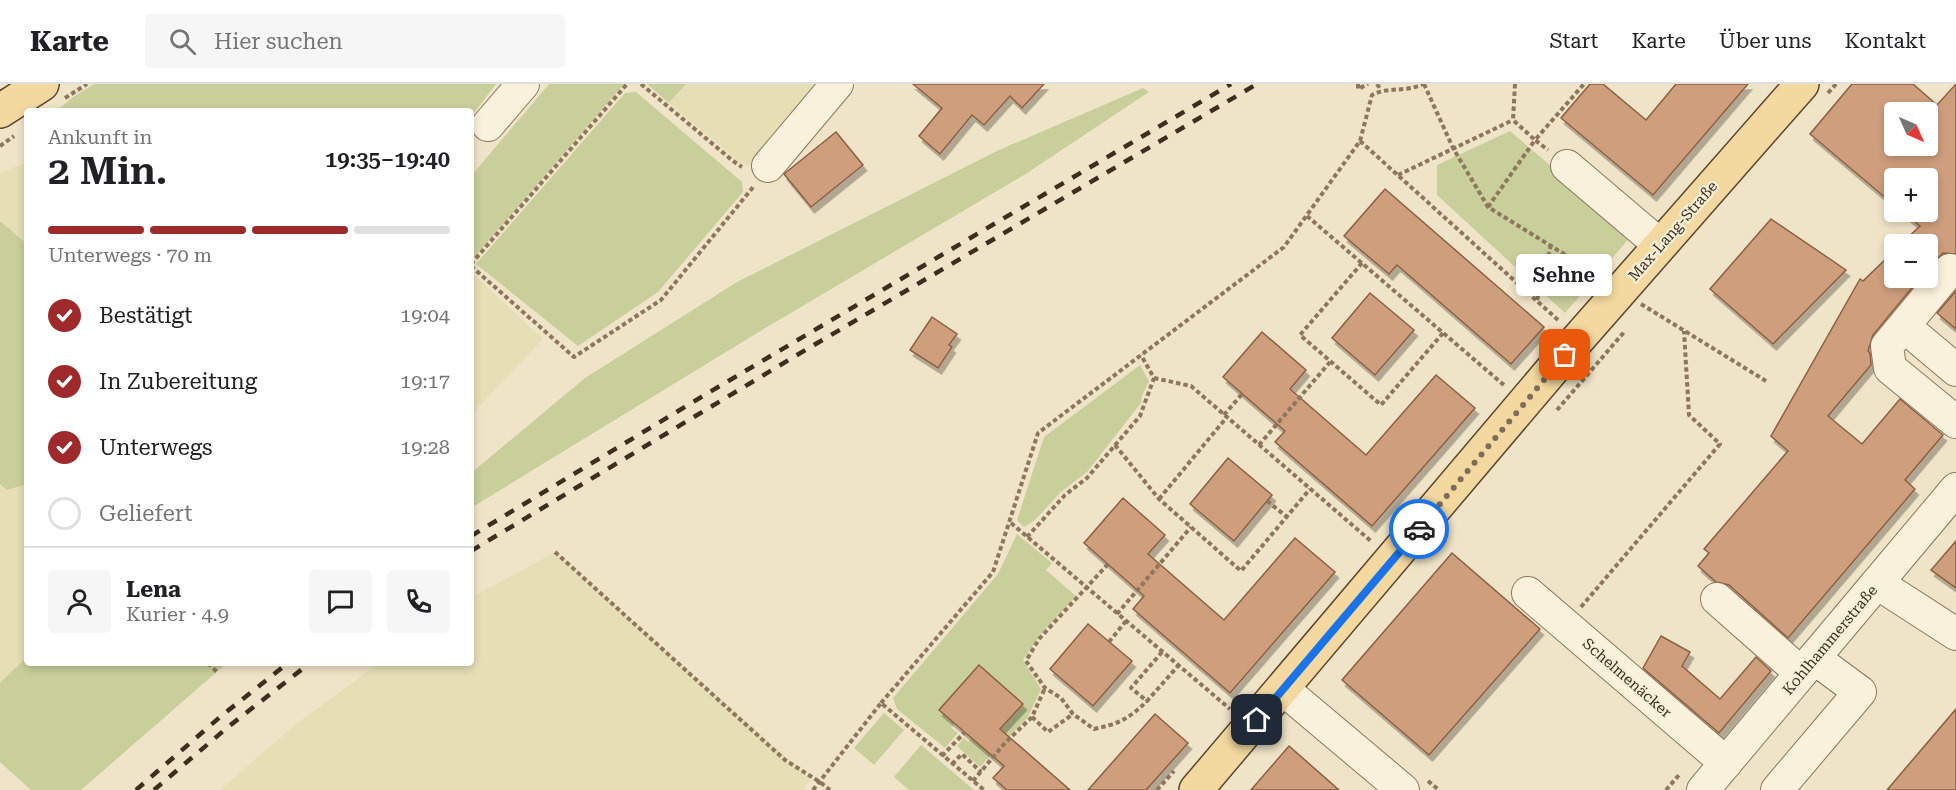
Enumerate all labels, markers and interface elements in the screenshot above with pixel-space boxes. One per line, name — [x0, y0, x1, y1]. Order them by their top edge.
search box — [145, 14, 565, 68]
text: Karte — [30, 25, 109, 58]
icon: search — [166, 25, 199, 58]
text: Hier suchen — [214, 29, 343, 54]
text: Start — [1550, 29, 1598, 53]
text: Karte — [1631, 29, 1686, 53]
text: Über uns — [1719, 29, 1811, 53]
text: Kontakt — [1844, 29, 1926, 53]
north arrow — [1884, 102, 1938, 156]
map controls — [1884, 102, 1938, 288]
text: Ankunft in — [48, 125, 152, 149]
text: 19:35–19:40 — [325, 147, 450, 172]
text: 2 Min. — [48, 148, 167, 194]
button: + — [1884, 168, 1938, 222]
street label: Max-Lang-Straße — [1625, 177, 1721, 285]
button: − — [1884, 234, 1938, 288]
text: Unterwegs · 70 m — [48, 243, 212, 267]
callout: Sehne — [1517, 253, 1613, 295]
text: Sehne — [1533, 263, 1595, 287]
icon: check — [48, 299, 81, 332]
text: Bestätigt — [99, 303, 192, 328]
text: 19:04 — [400, 303, 450, 327]
pin — [1539, 329, 1590, 380]
icon: bag — [1548, 338, 1581, 371]
icon: check — [48, 365, 81, 398]
text: In Zubereitung — [99, 369, 257, 394]
text: 19:17 — [400, 369, 450, 393]
icon: check — [48, 431, 81, 464]
text: Unterwegs — [99, 435, 213, 460]
text: 19:28 — [400, 435, 450, 459]
courier — [1389, 499, 1449, 559]
text: Geliefert — [99, 501, 192, 526]
icon: car — [1403, 513, 1436, 546]
button: person — [48, 570, 111, 633]
button: chat — [309, 570, 372, 633]
button: phone — [387, 570, 450, 633]
text: Lena — [126, 577, 181, 602]
street label: Kohlhammerstraße — [1779, 581, 1881, 699]
text: Kurier · 4.9 — [126, 602, 229, 626]
street label: Schelmenäcker — [1579, 635, 1675, 721]
pin — [1231, 694, 1282, 745]
icon: home — [1240, 703, 1273, 736]

